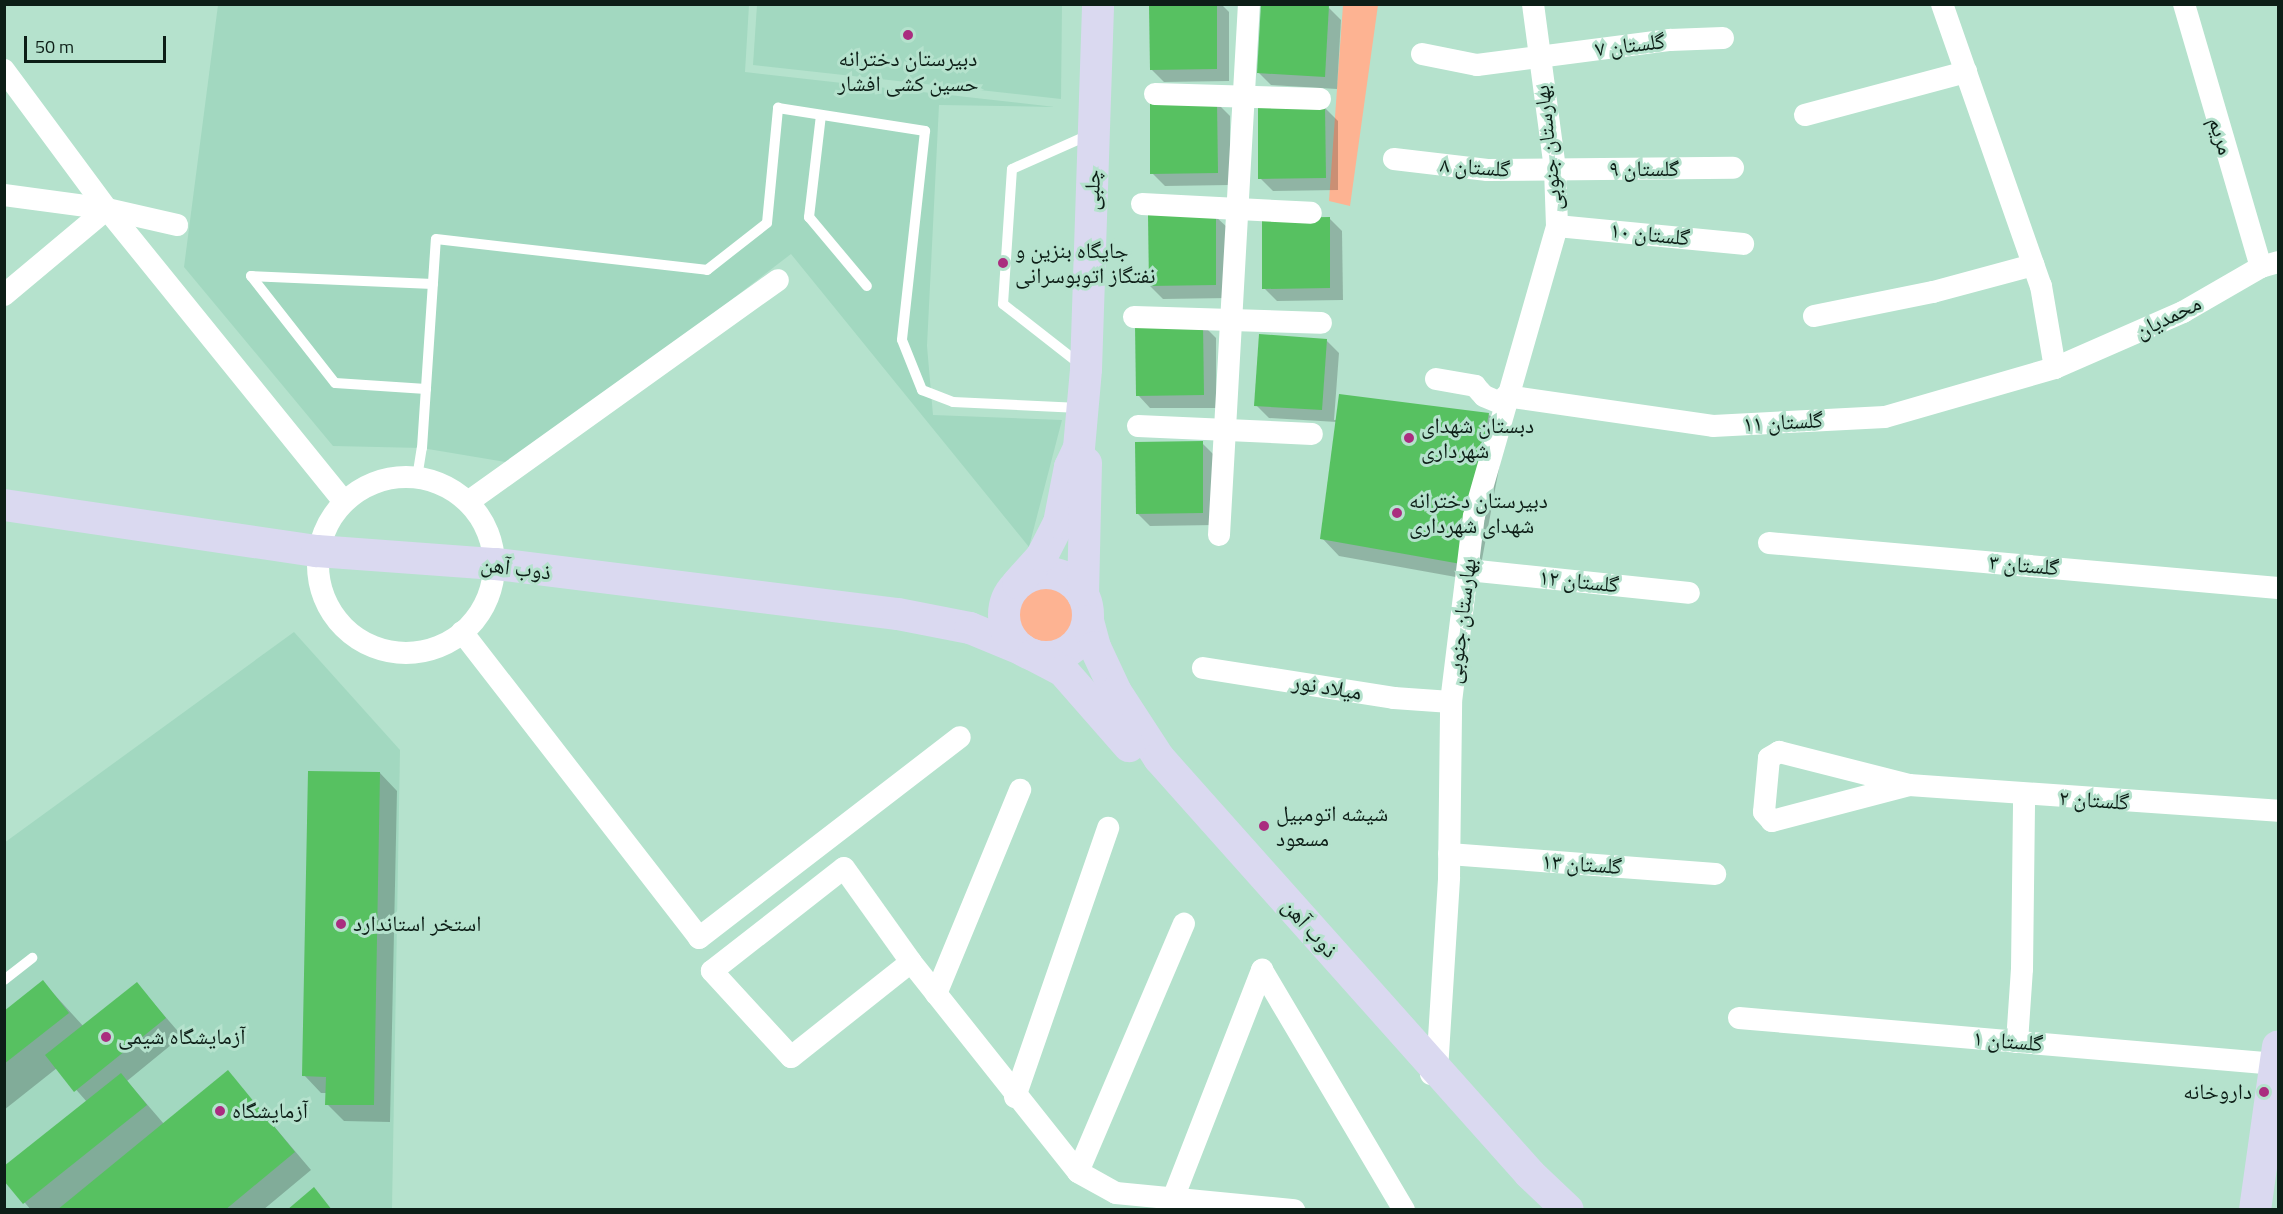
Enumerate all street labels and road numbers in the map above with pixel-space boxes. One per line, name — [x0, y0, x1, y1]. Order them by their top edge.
street label: گلستان ۷ — [1594, 28, 1666, 62]
street label: بهارستان جنوبی — [1528, 84, 1568, 212]
street label: مریم — [2203, 114, 2239, 158]
street label: گلستان ۸ — [1439, 151, 1511, 183]
street label: گلستان ۹ — [1609, 156, 1679, 182]
street label: چلبی — [1078, 169, 1106, 211]
street label: گلستان ۱۰ — [1609, 217, 1691, 251]
street label: محمدیان — [2131, 290, 2205, 344]
street label: گلستان ۱۱ — [1742, 407, 1824, 437]
street label: گلستان ۳ — [1988, 549, 2060, 581]
street label: ذوب آهن — [479, 551, 553, 585]
street label: بهارستان جنوبی — [1440, 557, 1482, 685]
street label: گلستان ۱۲ — [1538, 564, 1620, 598]
street label: میلاد نور — [1290, 668, 1364, 706]
street label: گلستان ۲ — [2058, 784, 2130, 816]
street label: گلستان ۱۳ — [1541, 848, 1623, 880]
street label: ذوب آهن — [1277, 893, 1343, 963]
street label: گلستان ۱ — [1972, 1025, 2044, 1057]

